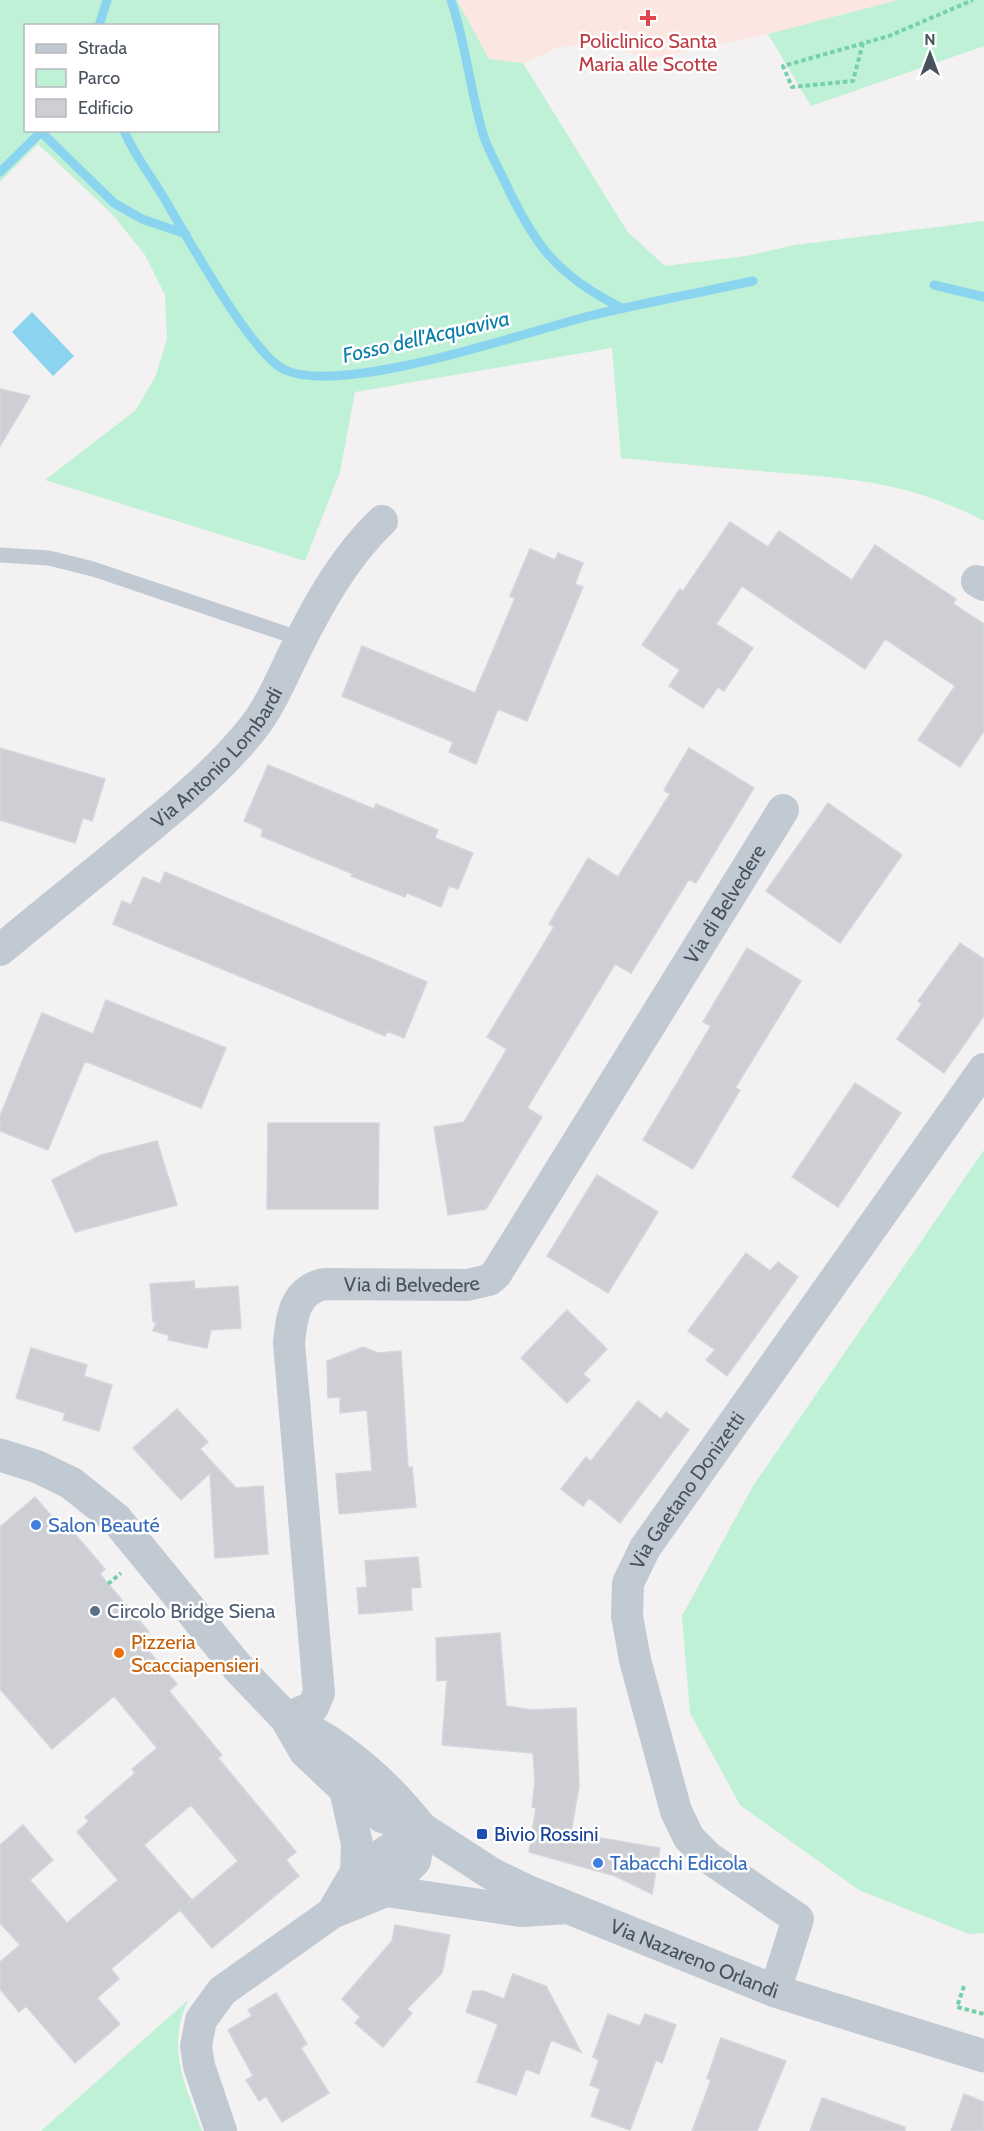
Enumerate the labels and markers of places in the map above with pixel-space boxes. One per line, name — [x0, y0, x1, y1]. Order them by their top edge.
marker: Policlinico Santa Maria alle Scotte — [639, 9, 657, 27]
place label: Policlinico Santa Maria alle Scotte — [578, 29, 718, 76]
place label: Salon Beauté — [48, 1513, 160, 1537]
marker: Salon Beauté — [29, 1518, 43, 1532]
place label: Circolo Bridge Siena — [107, 1599, 276, 1623]
marker: Circolo Bridge Siena — [88, 1604, 102, 1618]
place label: Pizzeria Scacciapensieri — [131, 1630, 259, 1677]
marker: Pizzeria Scacciapensieri — [112, 1646, 126, 1660]
place label: Bivio Rossini — [494, 1822, 599, 1846]
marker: Bivio Rossini — [475, 1827, 489, 1841]
place label: Tabacchi Edicola — [610, 1851, 748, 1875]
marker: Tabacchi Edicola — [591, 1856, 605, 1870]

